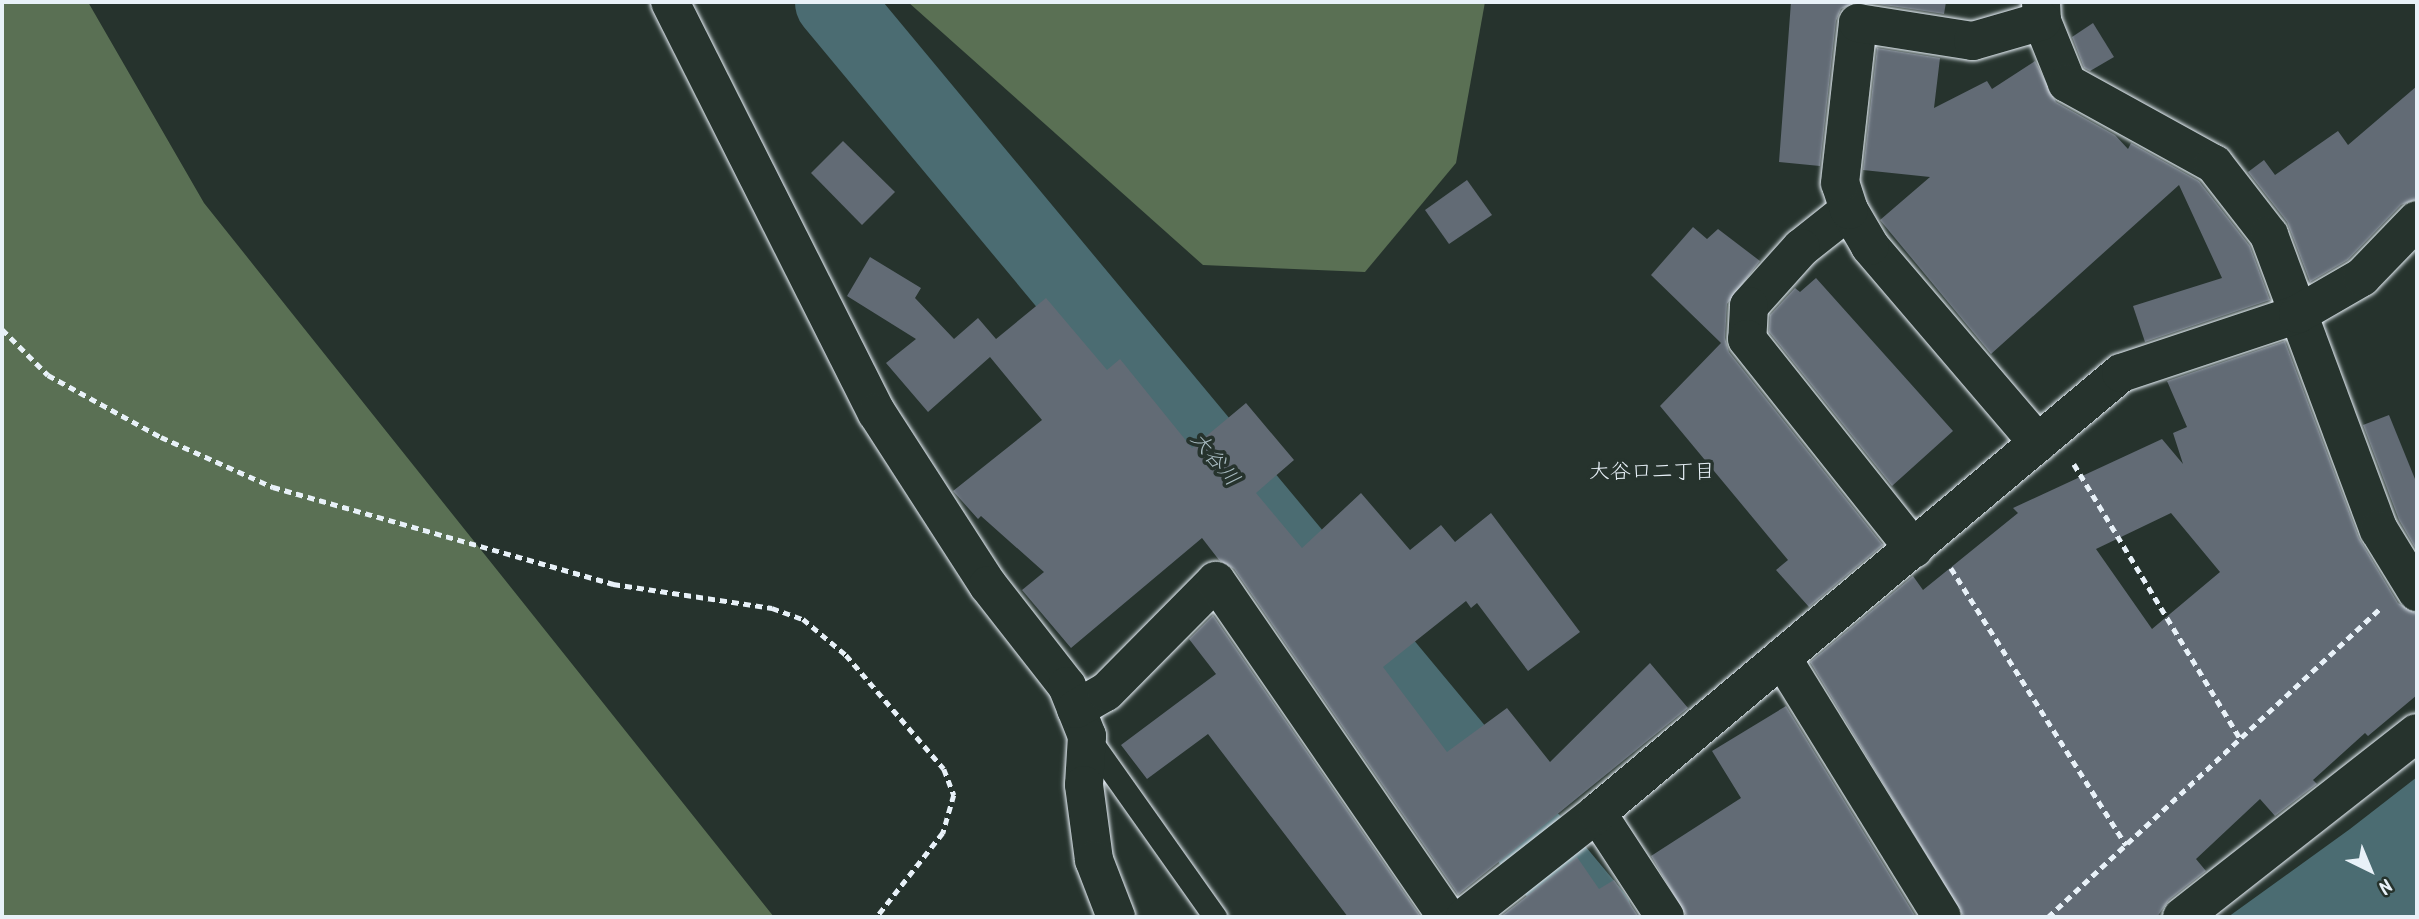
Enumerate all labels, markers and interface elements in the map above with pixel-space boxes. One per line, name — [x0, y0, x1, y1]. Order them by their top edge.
water label: 大谷川 — [1184, 428, 1244, 492]
district label: 大谷口二丁目 — [1589, 460, 1715, 486]
north arrow — [2335, 835, 2405, 905]
text: N — [2370, 870, 2399, 900]

